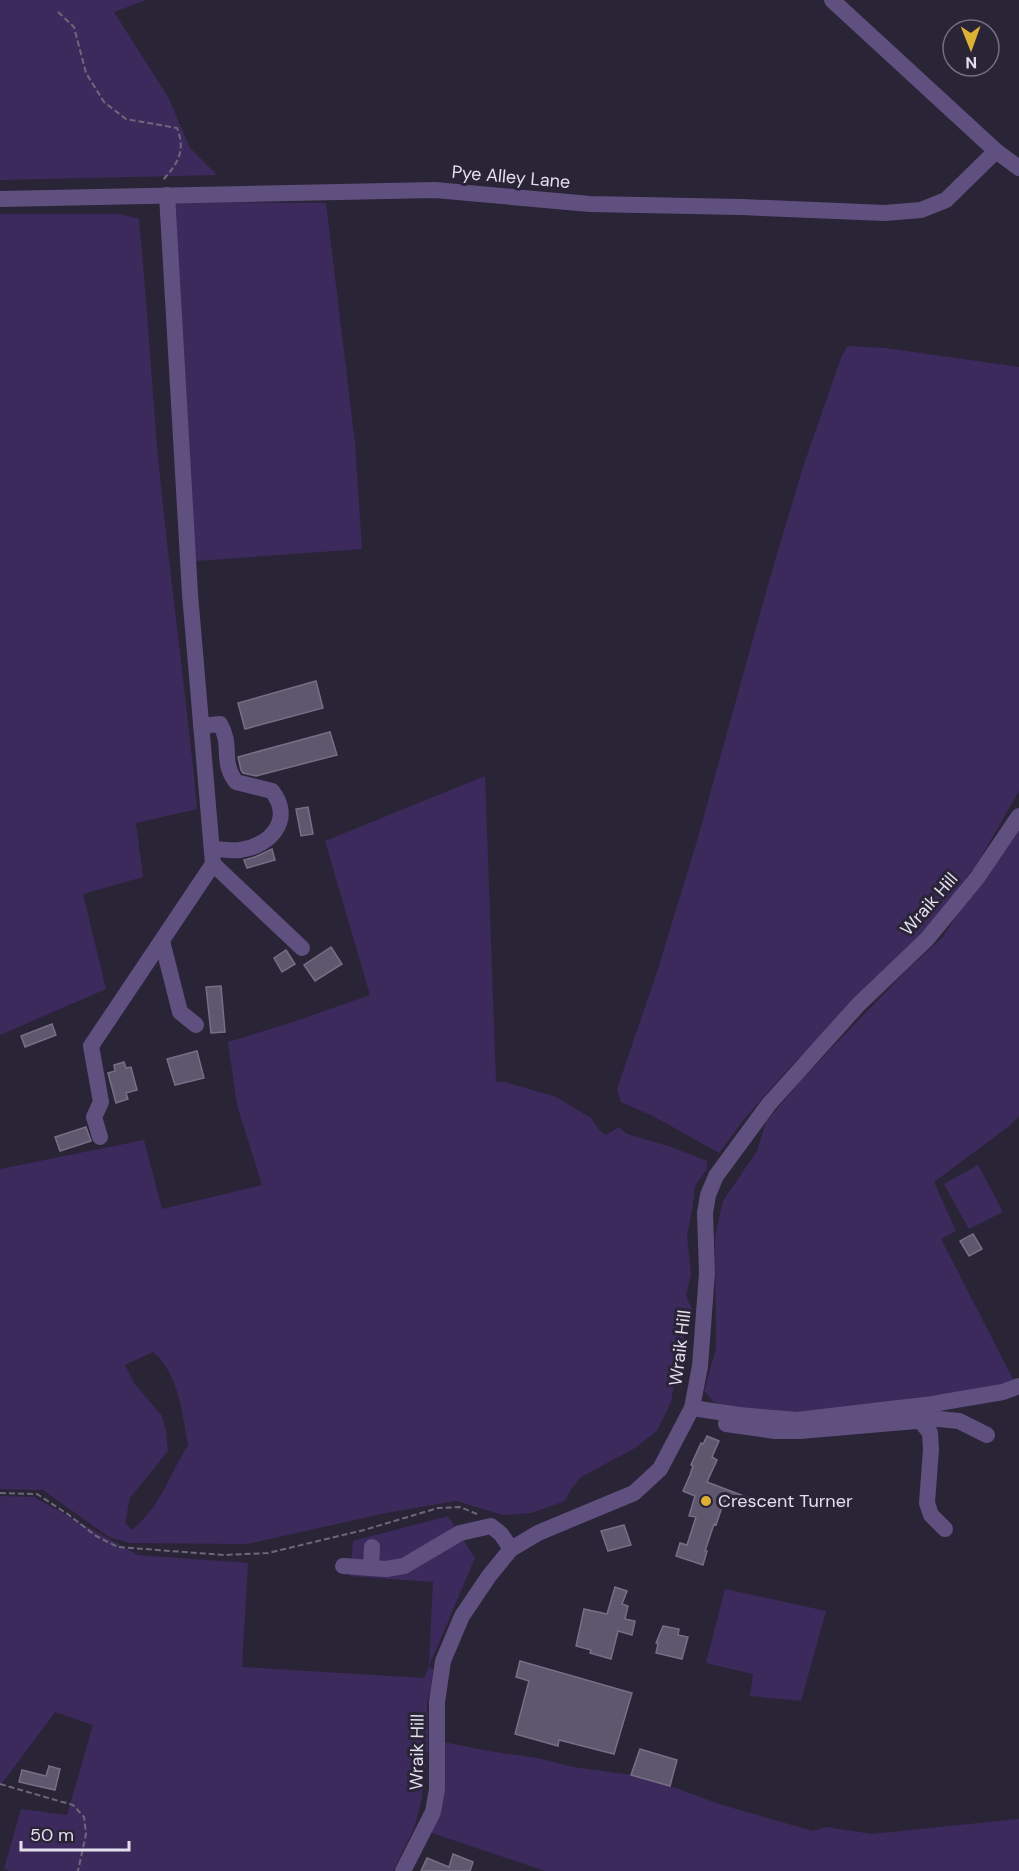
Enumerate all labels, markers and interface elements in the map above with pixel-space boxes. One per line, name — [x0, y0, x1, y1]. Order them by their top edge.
north arrow — [941, 18, 1001, 78]
text: N — [965, 52, 977, 73]
street label: Pye Alley Lane — [451, 160, 571, 194]
street label: Wraik Hill — [895, 867, 963, 941]
street label: Wraik Hill — [663, 1309, 697, 1387]
place label: Crescent Turner — [718, 1489, 853, 1513]
marker: Crescent Turner — [699, 1494, 713, 1508]
street label: Wraik Hill — [404, 1714, 430, 1790]
scale bar — [21, 1814, 129, 1852]
text: 50 m — [30, 1823, 74, 1847]

